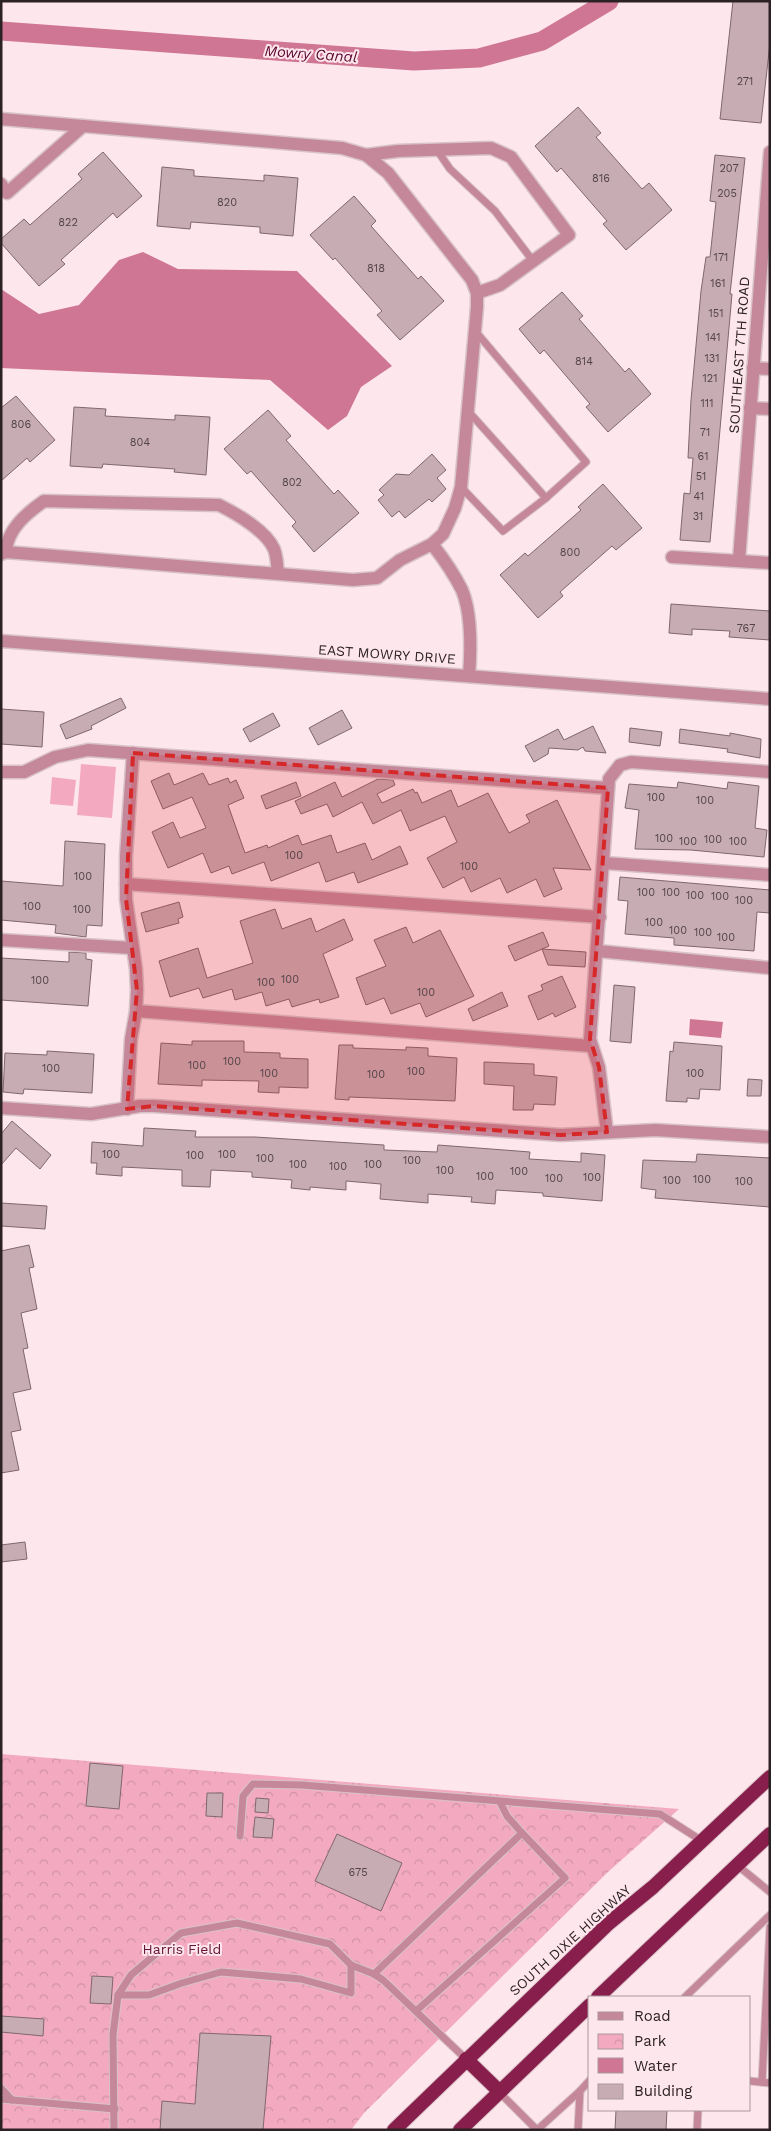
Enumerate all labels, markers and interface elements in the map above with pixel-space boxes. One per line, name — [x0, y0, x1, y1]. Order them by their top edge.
water label: Mowry Canal — [264, 42, 358, 66]
house number: 271 — [737, 75, 753, 88]
house number: 207 — [719, 162, 739, 175]
house number: 816 — [592, 172, 610, 185]
house number: 205 — [717, 187, 737, 200]
house number: 820 — [217, 196, 237, 209]
house number: 822 — [58, 216, 78, 229]
house number: 171 — [714, 251, 728, 264]
house number: 818 — [367, 262, 385, 275]
street label: SOUTHEAST 7TH ROAD — [726, 276, 752, 434]
house number: 161 — [710, 277, 726, 290]
house number: 151 — [709, 307, 723, 320]
house number: 141 — [705, 331, 721, 344]
house number: 131 — [705, 352, 720, 365]
house number: 814 — [575, 355, 593, 368]
house number: 121 — [703, 372, 718, 385]
house number: 111 — [701, 397, 713, 410]
house number: 806 — [11, 418, 31, 431]
house number: 71 — [700, 426, 710, 439]
house number: 804 — [130, 436, 150, 449]
house number: 61 — [698, 450, 708, 463]
house number: 51 — [696, 470, 706, 483]
house number: 802 — [282, 476, 302, 489]
house number: 41 — [694, 490, 704, 503]
house number: 31 — [693, 510, 703, 523]
house number: 800 — [560, 546, 580, 559]
house number: 767 — [737, 622, 755, 635]
street label: EAST MOWRY DRIVE — [318, 641, 456, 667]
house number: 100 — [647, 791, 665, 804]
house number: 100 — [696, 794, 714, 807]
house number: 100 — [655, 832, 673, 845]
house number: 100 — [704, 833, 722, 846]
house number: 100 — [679, 835, 697, 848]
house number: 100 — [729, 835, 747, 848]
house number: 100 — [285, 849, 303, 862]
house number: 100 — [460, 860, 478, 873]
house number: 100 — [74, 870, 92, 883]
house number: 100 — [637, 886, 655, 899]
house number: 100 — [662, 886, 680, 899]
house number: 100 — [686, 889, 704, 902]
house number: 100 — [711, 890, 729, 903]
house number: 100 — [735, 894, 753, 907]
house number: 100 — [23, 900, 41, 913]
house number: 100 — [73, 903, 91, 916]
house number: 100 — [645, 916, 663, 929]
house number: 100 — [669, 924, 687, 937]
house number: 100 — [694, 926, 712, 939]
house number: 100 — [717, 931, 735, 944]
house number: 100 — [281, 973, 299, 986]
house number: 100 — [31, 974, 49, 987]
house number: 100 — [257, 976, 275, 989]
house number: 100 — [417, 986, 435, 999]
house number: 100 — [223, 1055, 241, 1068]
house number: 100 — [188, 1059, 206, 1072]
house number: 100 — [42, 1062, 60, 1075]
house number: 100 — [407, 1065, 425, 1078]
house number: 100 — [260, 1067, 278, 1080]
house number: 100 — [686, 1067, 704, 1080]
house number: 100 — [367, 1068, 385, 1081]
house number: 100 — [102, 1148, 120, 1161]
house number: 100 — [218, 1148, 236, 1161]
house number: 100 — [186, 1149, 204, 1162]
house number: 100 — [256, 1152, 274, 1165]
house number: 100 — [403, 1154, 421, 1167]
house number: 100 — [289, 1158, 307, 1171]
house number: 100 — [364, 1158, 382, 1171]
house number: 100 — [329, 1160, 347, 1173]
house number: 100 — [436, 1164, 454, 1177]
house number: 100 — [510, 1165, 528, 1178]
house number: 100 — [476, 1170, 494, 1183]
house number: 100 — [583, 1171, 601, 1184]
house number: 100 — [545, 1172, 563, 1185]
house number: 100 — [693, 1173, 711, 1186]
house number: 100 — [663, 1174, 681, 1187]
house number: 100 — [735, 1175, 753, 1188]
house number: 675 — [348, 1866, 368, 1879]
street label: SOUTH DIXIE HIGHWAY — [506, 1881, 634, 1999]
park label: Harris Field — [143, 1941, 221, 1957]
legend — [588, 1996, 751, 2111]
text: Road — [634, 2007, 671, 2025]
text: Park — [634, 2032, 667, 2050]
text: Water — [634, 2057, 677, 2075]
text: Building — [634, 2082, 692, 2100]

